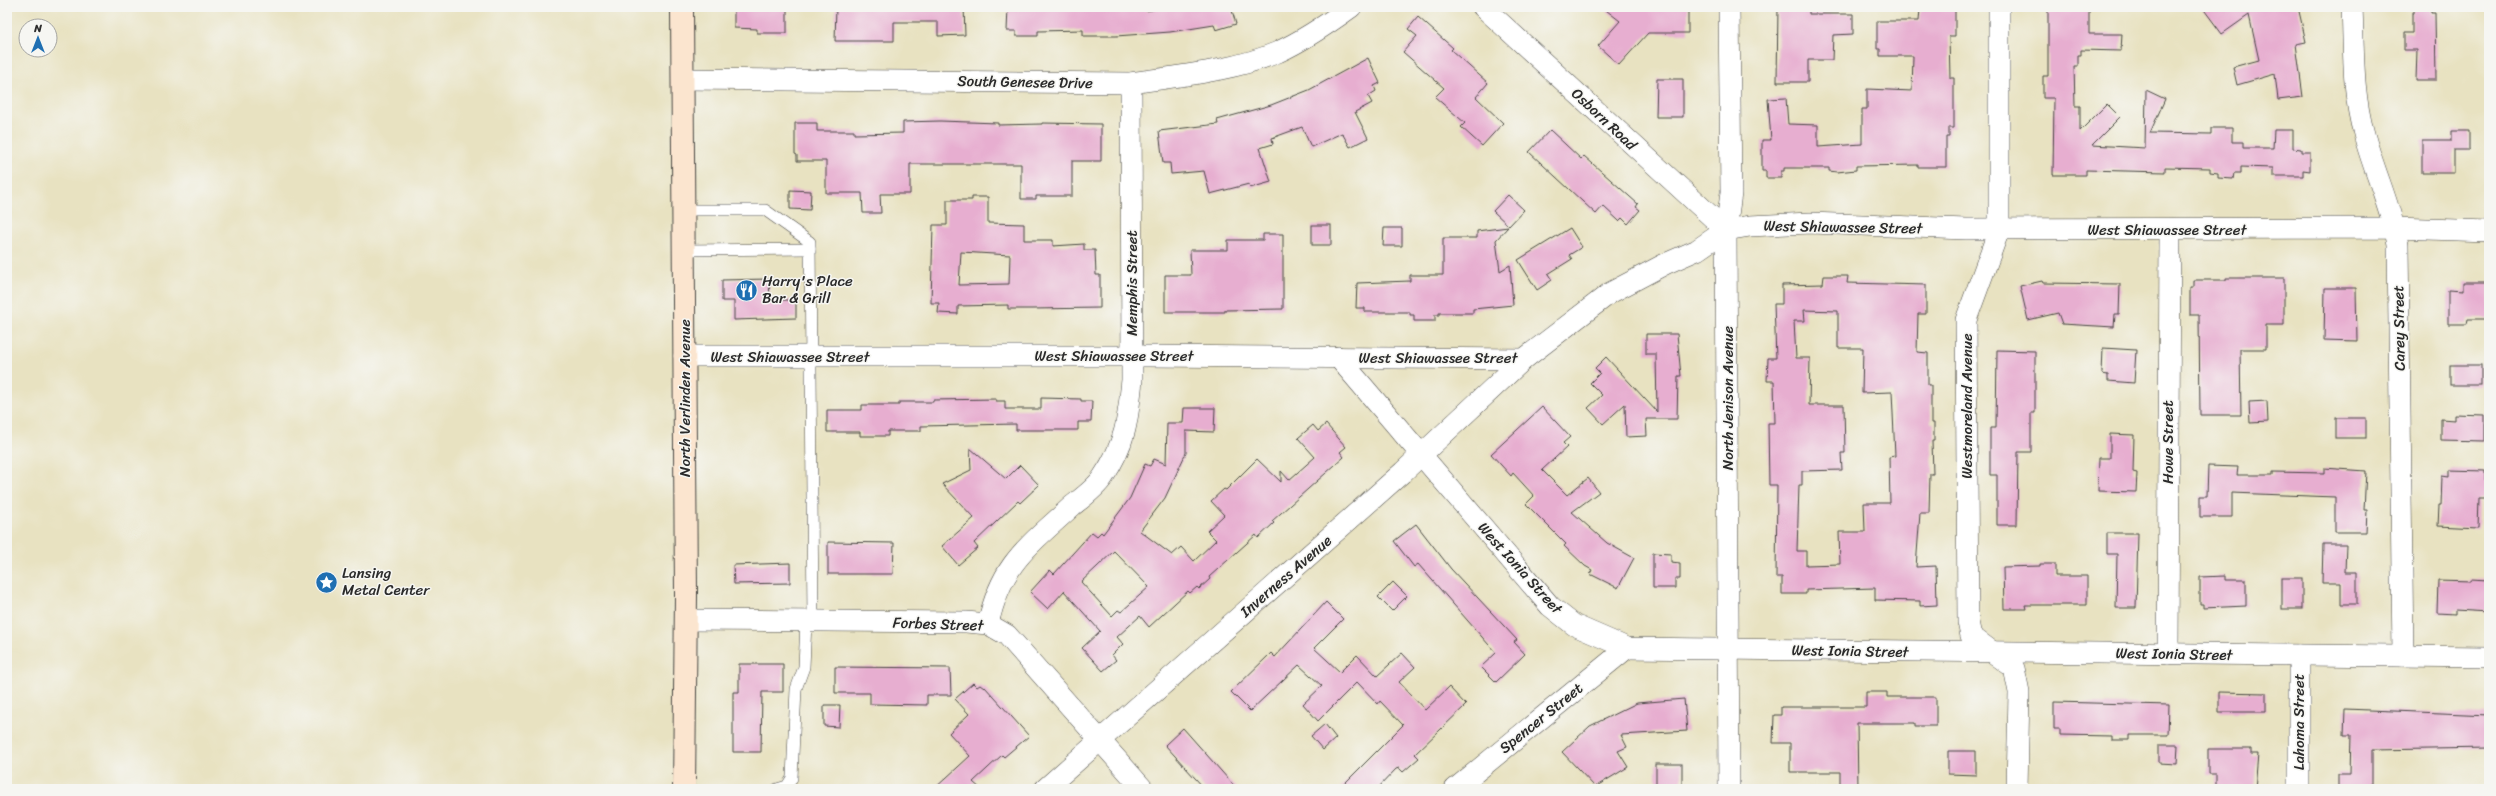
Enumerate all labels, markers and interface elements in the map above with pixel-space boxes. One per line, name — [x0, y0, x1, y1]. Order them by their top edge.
north arrow — [18, 18, 58, 58]
text: N — [33, 19, 42, 38]
street label: South Genesee Drive — [957, 68, 1093, 96]
street label: Osborn Road — [1565, 81, 1644, 157]
street label: West Shiawassee Street — [1763, 213, 1924, 241]
street label: West Shiawassee Street — [2088, 217, 2247, 243]
street label: Memphis Street — [1119, 230, 1145, 336]
place label: Harry's Place Bar & Grill — [762, 268, 853, 311]
restaurant icon: Harry's Place Bar & Grill — [733, 277, 759, 303]
street label: Carey Street — [2385, 285, 2413, 371]
street label: North Verlinden Avenue — [672, 319, 698, 477]
street label: North Jenison Avenue — [1715, 326, 1741, 470]
street label: Westmoreland Avenue — [1954, 333, 1980, 479]
street label: West Shiawassee Street — [1035, 343, 1194, 369]
street label: West Shiawassee Street — [711, 344, 870, 370]
street label: West Shiawassee Street — [1359, 345, 1518, 371]
street label: Howe Street — [2155, 400, 2181, 484]
street label: West Ionia Street — [1471, 516, 1569, 621]
street label: Inverness Avenue — [1233, 528, 1338, 624]
place label: Lansing Metal Center — [342, 560, 430, 603]
place icon: Lansing Metal Center — [314, 569, 340, 595]
street label: Forbes Street — [892, 609, 985, 639]
street label: West Ionia Street — [1791, 637, 1910, 665]
street label: West Ionia Street — [2115, 640, 2234, 668]
street label: Lahoma Street — [2286, 673, 2312, 770]
street label: Spencer Street — [1493, 676, 1589, 760]

